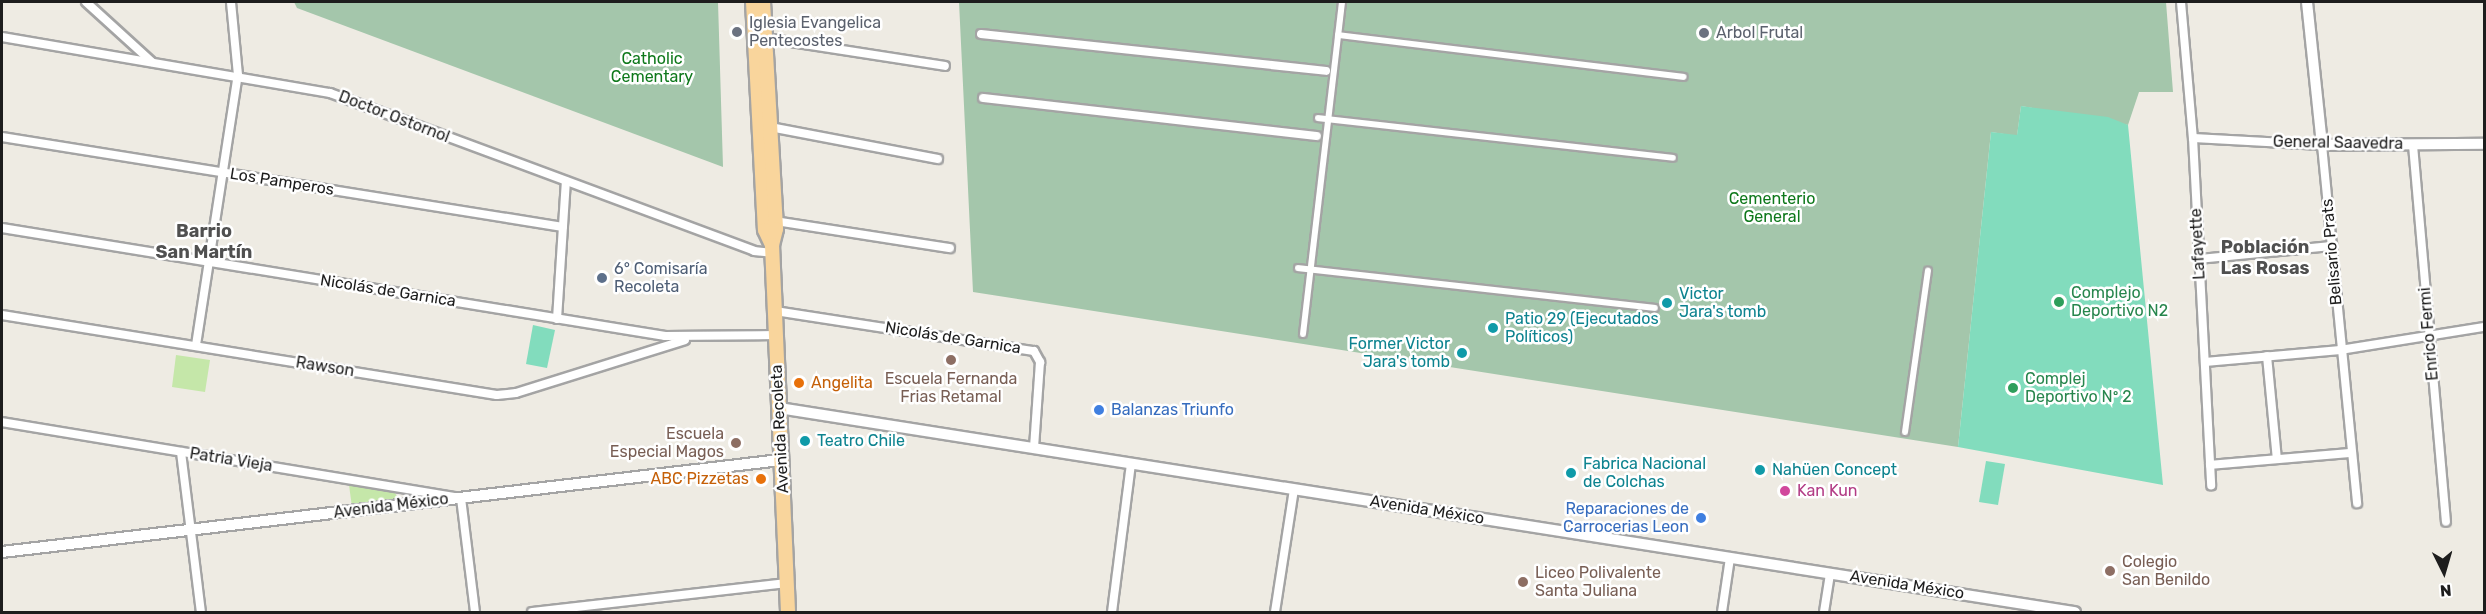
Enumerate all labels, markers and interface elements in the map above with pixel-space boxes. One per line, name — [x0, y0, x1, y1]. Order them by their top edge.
place label: Iglesia Evangelica Pentecostes — [749, 13, 881, 51]
place label: Arbol Frutal — [1716, 23, 1803, 43]
marker: Iglesia Evangelica Pentecostes — [730, 25, 744, 39]
marker: Arbol Frutal — [1697, 26, 1711, 40]
park label: Catholic Cementary — [611, 49, 693, 87]
street label: Doctor Ostornol — [336, 87, 452, 147]
street label: General Saavedra — [2273, 132, 2403, 154]
street label: Los Pamperos — [229, 164, 335, 200]
park label: Cementerio General — [1729, 189, 1815, 227]
street label: Belisario Prats — [2318, 198, 2346, 306]
street label: Lafayette — [2187, 208, 2209, 280]
district label: Barrio San Martín — [156, 221, 252, 264]
district label: Población Las Rosas — [2221, 237, 2309, 280]
place label: 6° Comisaría Recoleta — [614, 259, 707, 297]
street label: Nicolás de Garnica — [319, 271, 457, 311]
marker: 6° Comisaría Recoleta — [595, 271, 609, 285]
place label: Complejo Deportivo N2 — [2071, 283, 2168, 321]
place label: Victor Jara's tomb — [1679, 284, 1767, 322]
street label: Enrico Fermi — [2415, 287, 2443, 381]
marker: Complejo Deportivo N2 — [2052, 295, 2066, 309]
marker: Victor Jara's tomb — [1660, 296, 1674, 310]
place label: Patio 29 (Ejecutados Políticos) — [1505, 309, 1659, 347]
street label: Nicolás de Garnica — [884, 318, 1022, 358]
marker: Patio 29 (Ejecutados Políticos) — [1486, 321, 1500, 335]
place label: Former Victor Jara's tomb — [1348, 334, 1450, 372]
marker: Former Victor Jara's tomb — [1455, 346, 1469, 360]
street label: Rawson — [294, 353, 356, 381]
marker: Escuela Fernanda Frias Retamal — [944, 353, 958, 367]
street label: Avenida Recoleta — [767, 364, 793, 494]
place label: Escuela Fernanda Frias Retamal — [885, 369, 1017, 407]
place label: Complej Deportivo Nº 2 — [2025, 369, 2132, 407]
place label: Angelita — [811, 373, 873, 393]
marker: Angelita — [792, 376, 806, 390]
marker: Complej Deportivo Nº 2 — [2006, 381, 2020, 395]
place label: Balanzas Triunfo — [1111, 400, 1234, 420]
marker: Balanzas Triunfo — [1092, 403, 1106, 417]
place label: Escuela Especial Magos — [610, 424, 724, 462]
place label: Teatro Chile — [817, 431, 905, 451]
marker: Teatro Chile — [798, 434, 812, 448]
marker: Escuela Especial Magos — [729, 436, 743, 450]
street label: Patria Vieja — [188, 444, 274, 476]
place label: Fabrica Nacional de Colchas — [1583, 454, 1706, 492]
place label: Nahüen Concept — [1772, 460, 1897, 480]
marker: Nahüen Concept — [1753, 463, 1767, 477]
marker: Fabrica Nacional de Colchas — [1564, 466, 1578, 480]
place label: ABC Pizzetas — [651, 469, 749, 489]
marker: ABC Pizzetas — [754, 472, 768, 486]
place label: Kan Kun — [1797, 481, 1858, 501]
marker: Kan Kun — [1778, 484, 1792, 498]
street label: Avenida México — [332, 489, 450, 523]
street label: Avenida México — [1368, 491, 1486, 529]
place label: Reparaciones de Carrocerias Leon — [1563, 499, 1689, 537]
marker: Reparaciones de Carrocerias Leon — [1694, 511, 1708, 525]
north arrow — [2414, 542, 2474, 602]
place label: Colegio San Benildo — [2122, 552, 2210, 590]
place label: Liceo Polivalente Santa Juliana — [1535, 563, 1661, 601]
marker: Colegio San Benildo — [2103, 564, 2117, 578]
street label: Avenida México — [1848, 566, 1966, 604]
marker: Liceo Polivalente Santa Juliana — [1516, 575, 1530, 589]
text: N — [2439, 580, 2452, 600]

